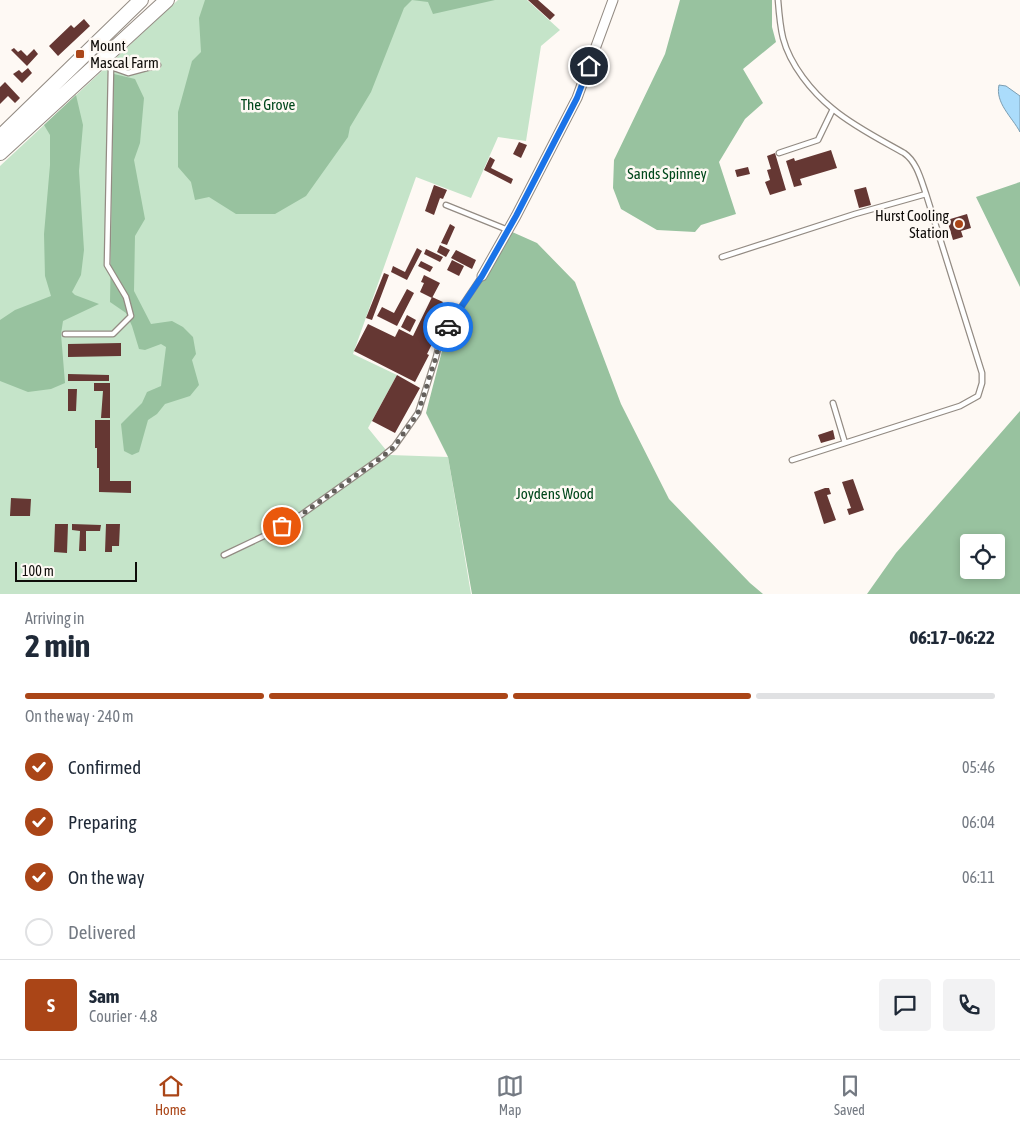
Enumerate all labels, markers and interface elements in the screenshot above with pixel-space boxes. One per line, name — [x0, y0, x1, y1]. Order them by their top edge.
place label: Mount Mascal Farm — [90, 37, 159, 71]
pin — [568, 45, 610, 87]
marker: Mount Mascal Farm — [74, 48, 86, 60]
icon: home — [575, 52, 603, 80]
park label: The Grove — [241, 96, 295, 113]
park label: Sands Spinney — [627, 165, 707, 182]
place label: Hurst Cooling Station — [875, 207, 950, 241]
marker: Hurst Cooling Station — [953, 218, 965, 230]
courier — [423, 302, 473, 352]
icon: car — [434, 313, 462, 341]
park label: Joydens Wood — [516, 485, 594, 502]
pin — [261, 505, 303, 547]
icon: bag — [268, 512, 296, 540]
map controls — [960, 534, 1005, 579]
button: locate — [960, 534, 1005, 579]
scale bar — [15, 559, 138, 582]
text: 100 m — [22, 563, 54, 579]
text: Arriving in — [25, 609, 85, 627]
text: 06:17–06:22 — [909, 626, 995, 648]
text: 2 min — [25, 627, 90, 664]
text: On the way · 240 m — [25, 707, 134, 725]
icon: check — [25, 753, 53, 781]
text: Confirmed — [68, 756, 141, 778]
text: 05:46 — [962, 758, 995, 776]
icon: check — [25, 808, 53, 836]
text: Preparing — [68, 811, 137, 833]
text: 06:04 — [962, 813, 995, 831]
icon: check — [25, 863, 53, 891]
text: On the way — [68, 866, 145, 888]
text: 06:11 — [962, 868, 995, 886]
text: Delivered — [68, 921, 136, 943]
button: chat — [879, 979, 931, 1031]
button: phone — [943, 979, 995, 1031]
text: Sam — [89, 985, 120, 1007]
text: S — [47, 994, 55, 1016]
text: Courier · 4.8 — [89, 1007, 158, 1025]
tab: Home — [155, 1072, 186, 1118]
tab: Map — [496, 1072, 524, 1118]
tab: Saved — [834, 1072, 865, 1118]

